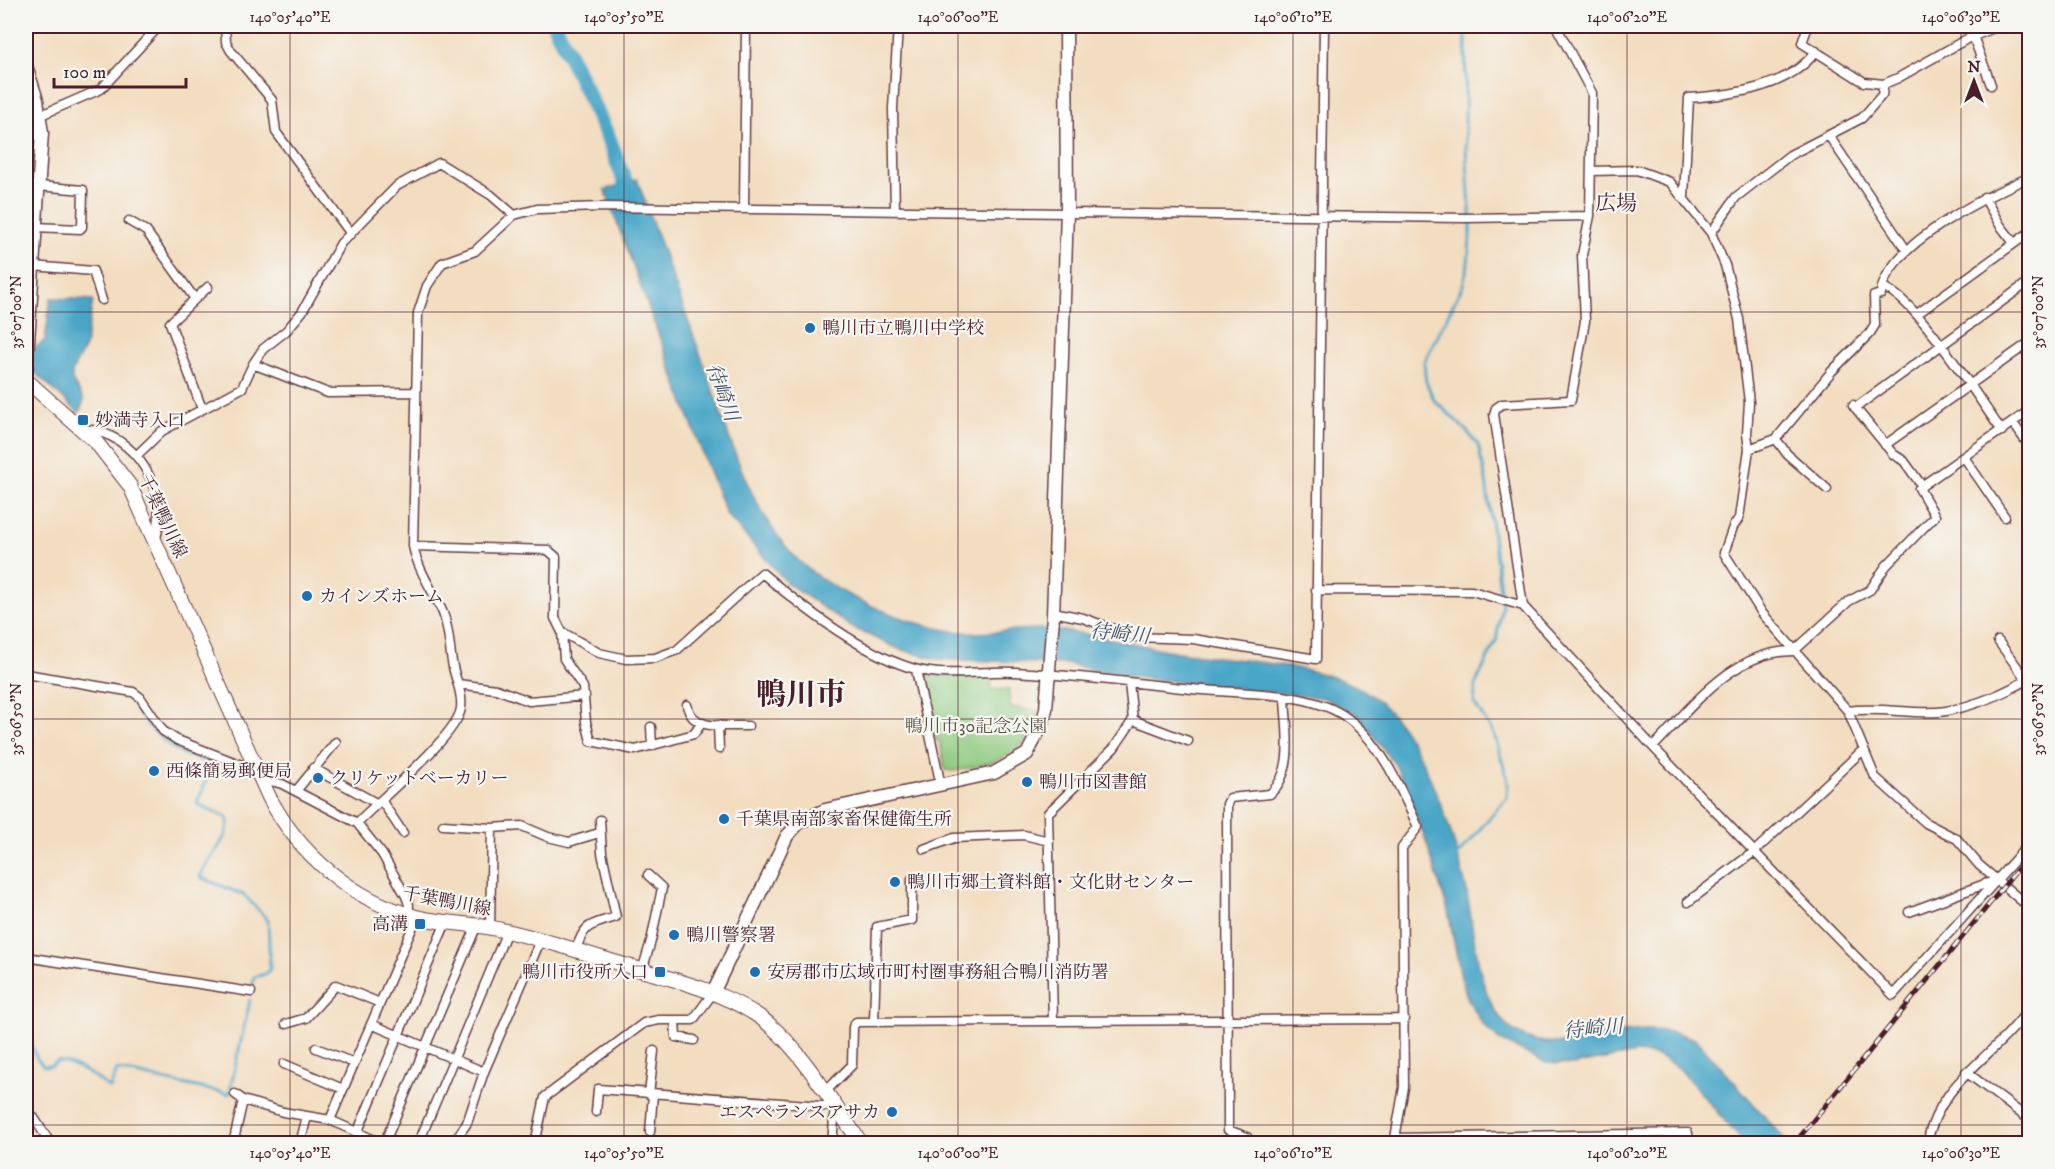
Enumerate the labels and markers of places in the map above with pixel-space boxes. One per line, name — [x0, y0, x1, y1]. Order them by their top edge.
place label: 鴨川市立鴨川中学校 — [822, 318, 984, 340]
marker: 鴨川市立鴨川中学校 — [803, 321, 817, 335]
place label: 妙満寺入口 — [95, 410, 185, 432]
marker: 妙満寺入口 — [76, 413, 90, 427]
place label: カインズホーム — [319, 586, 444, 608]
marker: カインズホーム — [300, 589, 314, 603]
place label: 西條簡易郵便局 — [166, 761, 292, 783]
marker: 西條簡易郵便局 — [147, 764, 161, 778]
place label: クリケットベーカリー — [330, 768, 508, 790]
marker: クリケットベーカリー — [311, 771, 325, 785]
place label: 鴨川市図書館 — [1039, 772, 1147, 794]
marker: 鴨川市図書館 — [1020, 775, 1034, 789]
place label: 千葉県南部家畜保健衛生所 — [736, 809, 952, 831]
marker: 千葉県南部家畜保健衛生所 — [717, 812, 731, 826]
place label: 鴨川市郷土資料館・文化財センター — [907, 872, 1194, 894]
marker: 鴨川市郷土資料館・文化財センター — [888, 875, 902, 889]
place label: 高溝 — [372, 914, 408, 936]
marker: 高溝 — [413, 917, 427, 931]
place label: 鴨川警察署 — [686, 925, 776, 947]
marker: 鴨川警察署 — [667, 928, 681, 942]
place label: 鴨川市役所入口 — [522, 962, 648, 984]
place label: 安房郡市広域市町村圏事務組合鴨川消防署 — [767, 962, 1109, 984]
marker: 鴨川市役所入口 — [653, 965, 667, 979]
marker: 安房郡市広域市町村圏事務組合鴨川消防署 — [748, 965, 762, 979]
place label: エスペランスアサカ — [719, 1102, 880, 1124]
marker: エスペランスアサカ — [885, 1105, 899, 1119]

